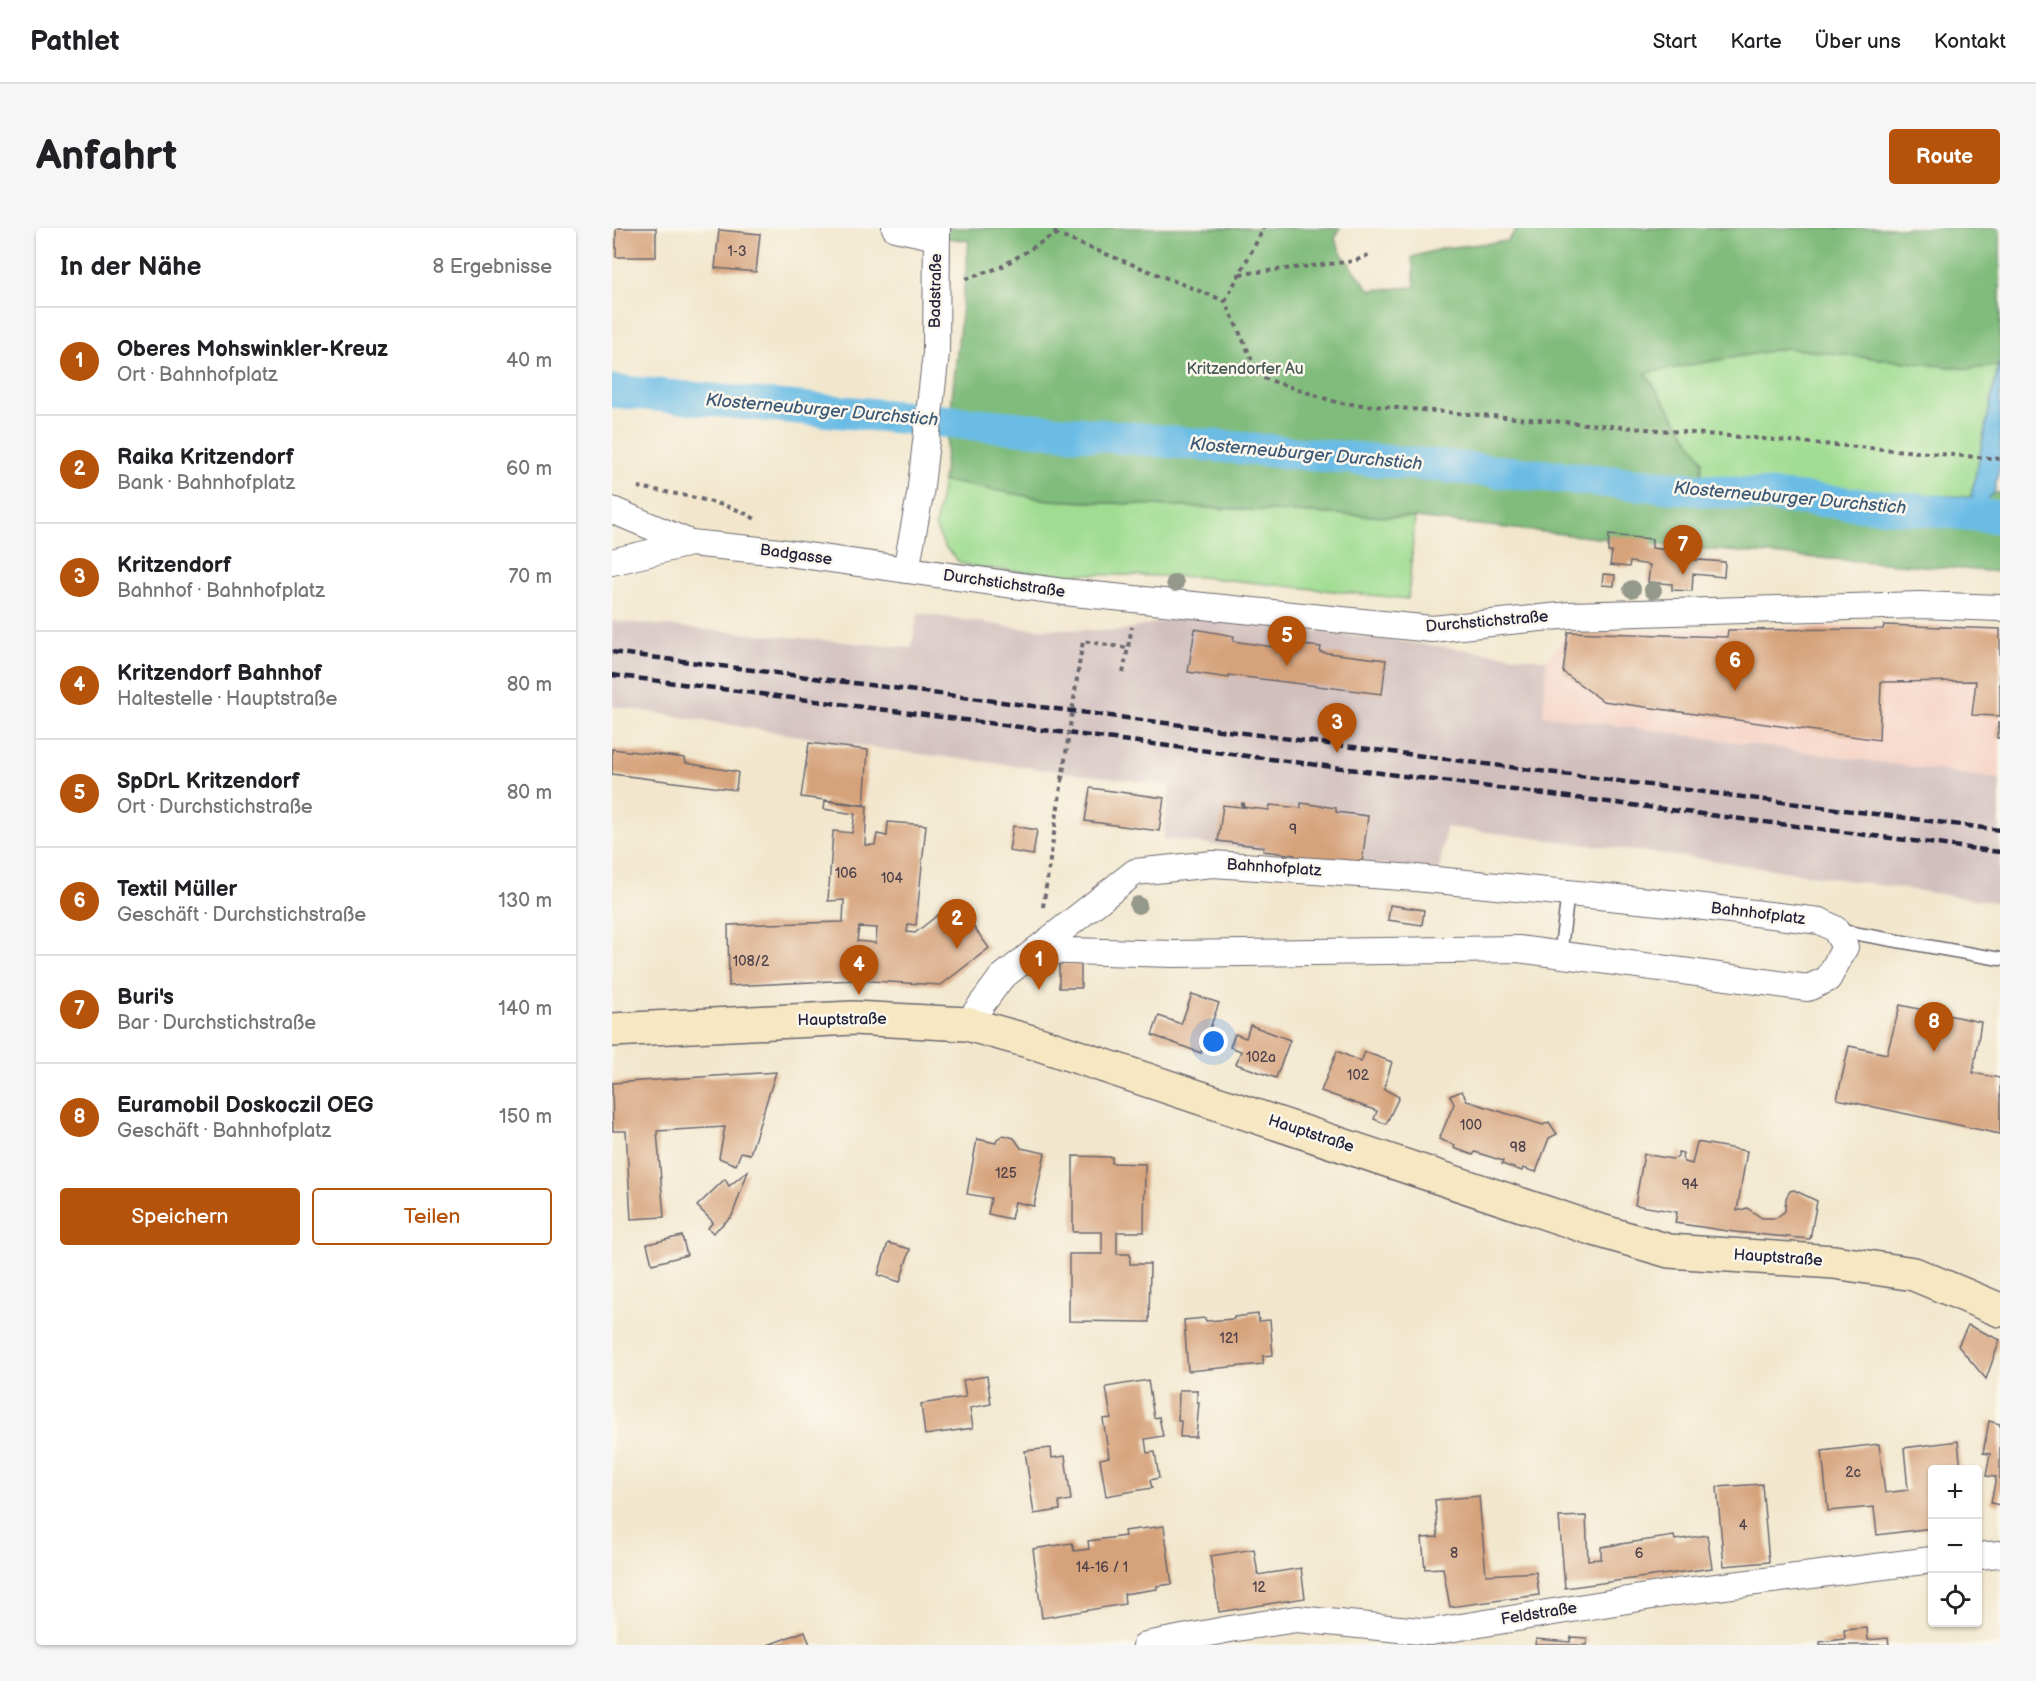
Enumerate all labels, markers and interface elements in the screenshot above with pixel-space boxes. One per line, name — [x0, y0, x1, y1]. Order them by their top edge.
text: Pathlet — [30, 25, 119, 58]
text: Start — [1653, 29, 1697, 54]
text: Karte — [1730, 29, 1782, 54]
text: Über uns — [1815, 29, 1901, 54]
text: Kontakt — [1934, 29, 2006, 54]
button: Route — [1889, 129, 2000, 184]
text: Anfahrt — [36, 131, 177, 182]
house number: 1-3 — [727, 243, 747, 260]
text: In der Nähe — [60, 252, 202, 283]
street label: Badstraße — [926, 253, 946, 329]
text: 8 Ergebnisse — [433, 255, 552, 279]
text: Oberes Mohswinkler-Kreuz — [117, 336, 388, 363]
text: 1 — [75, 349, 84, 373]
text: 40 m — [506, 349, 552, 373]
park label: Kritzendorfer Au — [1186, 360, 1304, 379]
text: Ort · Bahnhofplatz — [117, 363, 278, 387]
water label: Klosterneuburger Durchstich — [705, 389, 939, 431]
water label: Klosterneuburger Durchstich — [1189, 433, 1423, 475]
text: Raika Kritzendorf — [117, 444, 294, 471]
text: 2 — [74, 457, 85, 481]
text: 60 m — [506, 457, 552, 481]
text: Bank · Bahnhofplatz — [117, 471, 295, 495]
water label: Klosterneuburger Durchstich — [1673, 477, 1907, 519]
pin: 7 — [1664, 526, 1702, 575]
street label: Badgasse — [759, 541, 834, 570]
text: Kritzendorf — [117, 552, 231, 579]
text: 3 — [74, 565, 85, 589]
text: 70 m — [508, 565, 552, 589]
street label: Durchstichstraße — [942, 566, 1067, 602]
text: Bahnhof · Bahnhofplatz — [117, 579, 325, 603]
street label: Durchstichstraße — [1425, 607, 1550, 637]
pin: 5 — [1268, 616, 1306, 666]
pin: 6 — [1716, 642, 1754, 691]
text: Kritzendorf Bahnhof — [117, 660, 322, 687]
text: 4 — [74, 673, 85, 697]
text: 80 m — [507, 673, 552, 697]
text: Haltestelle · Hauptstraße — [117, 687, 337, 711]
pin: 3 — [1318, 704, 1356, 753]
text: SpDrL Kritzendorf — [117, 768, 300, 795]
text: 5 — [74, 781, 85, 805]
text: 80 m — [507, 781, 552, 805]
text: Ort · Durchstichstraße — [117, 795, 313, 819]
house number: 9 — [1289, 821, 1297, 838]
street label: Bahnhofplatz — [1226, 855, 1322, 881]
house number: 106 — [835, 865, 858, 882]
house number: 104 — [881, 870, 904, 887]
text: Textil Müller — [117, 876, 237, 903]
text: 6 — [73, 889, 86, 913]
text: 130 m — [498, 889, 552, 913]
street label: Bahnhofplatz — [1710, 899, 1807, 929]
pin: 2 — [938, 900, 976, 949]
text: Geschäft · Durchstichstraße — [117, 903, 366, 927]
pin: 1 — [1020, 940, 1058, 990]
pin: 4 — [840, 946, 878, 995]
house number: 108/2 — [733, 953, 770, 970]
text: Buri's — [117, 984, 174, 1011]
text: 7 — [74, 997, 85, 1021]
text: 140 m — [498, 997, 552, 1021]
pin: 8 — [1914, 1002, 1954, 1052]
street label: Hauptstraße — [797, 1010, 887, 1030]
text: Bar · Durchstichstraße — [117, 1011, 316, 1035]
your location — [1199, 1027, 1228, 1056]
house number: 102a — [1246, 1049, 1276, 1066]
house number: 102 — [1347, 1067, 1370, 1084]
text: Euramobil Doskoczil OEG — [117, 1092, 374, 1119]
text: 8 — [73, 1105, 86, 1129]
text: 150 m — [499, 1105, 552, 1129]
street label: Hauptstraße — [1266, 1111, 1357, 1157]
house number: 100 — [1460, 1117, 1482, 1134]
text: Geschäft · Bahnhofplatz — [117, 1119, 331, 1143]
house number: 98 — [1510, 1139, 1526, 1156]
house number: 125 — [995, 1165, 1017, 1182]
house number: 94 — [1682, 1176, 1699, 1193]
button: Speichern — [60, 1188, 300, 1245]
button: Teilen — [312, 1188, 552, 1245]
street label: Hauptstraße — [1733, 1245, 1824, 1271]
house number: 121 — [1220, 1330, 1238, 1347]
house number: 2c — [1845, 1464, 1861, 1481]
map controls — [1928, 1465, 1982, 1627]
button: + — [1928, 1465, 1982, 1519]
house number: 4 — [1739, 1517, 1748, 1534]
button: − — [1928, 1519, 1982, 1573]
house number: 8 — [1450, 1545, 1458, 1562]
house number: 6 — [1635, 1545, 1644, 1562]
house number: 14-16 / 1 — [1076, 1559, 1128, 1576]
button: locate — [1928, 1573, 1982, 1627]
house number: 12 — [1252, 1579, 1267, 1596]
street label: Feldstraße — [1500, 1599, 1579, 1629]

